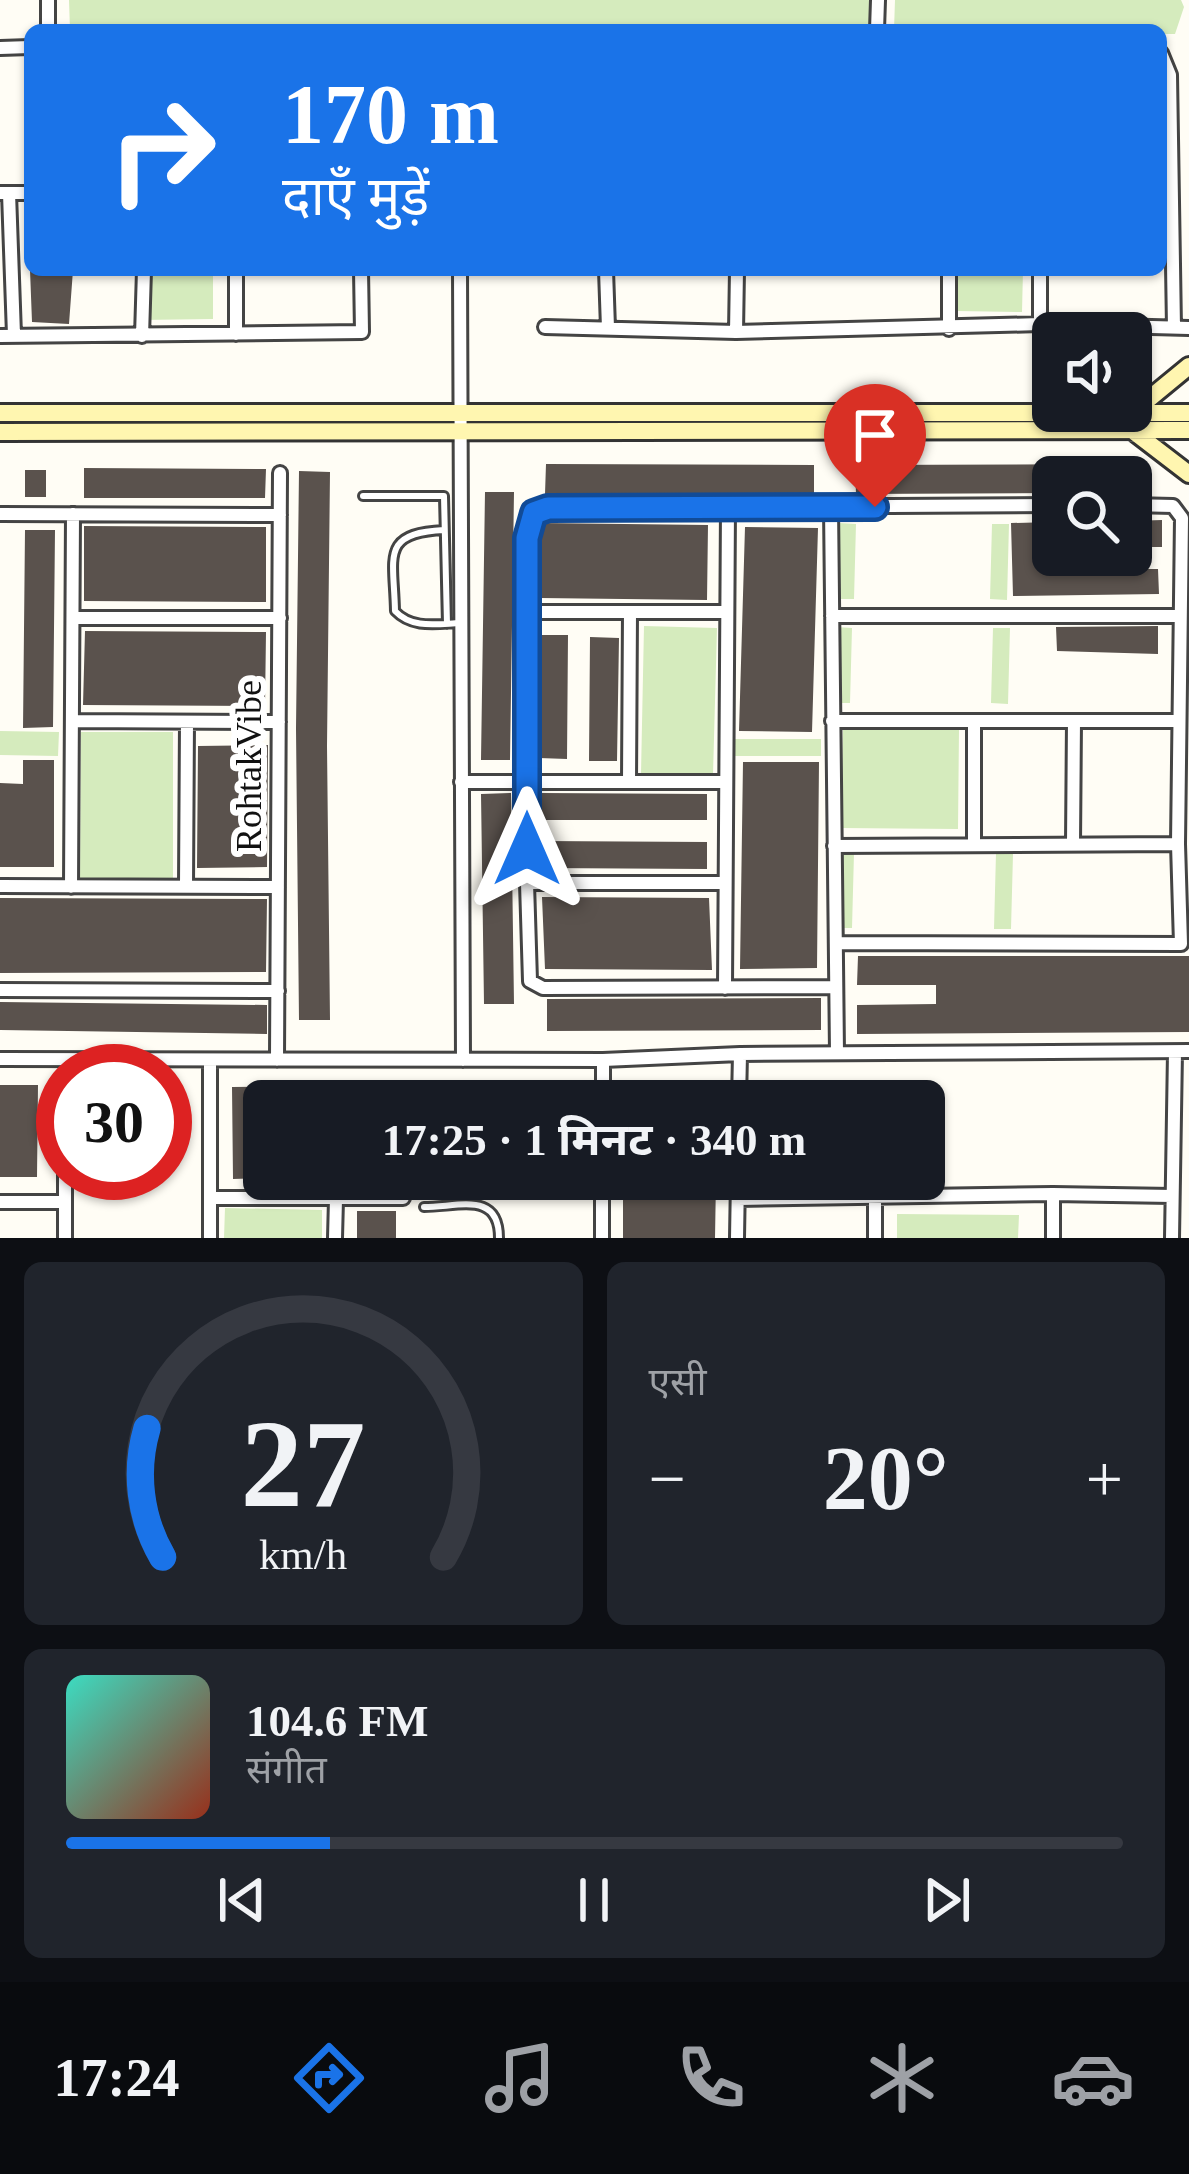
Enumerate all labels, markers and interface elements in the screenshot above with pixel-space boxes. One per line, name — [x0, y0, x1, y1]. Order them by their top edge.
text: 170 m — [282, 68, 499, 161]
icon: right — [84, 72, 240, 228]
text: दाएँ मुड़ें — [282, 167, 429, 227]
map controls — [1032, 312, 1152, 576]
button: sound — [1032, 312, 1152, 432]
pin — [824, 384, 926, 507]
icon: arrive — [842, 402, 908, 468]
button: search — [1032, 456, 1152, 576]
street label: RohtakVibe — [229, 680, 269, 852]
position arrow — [464, 786, 590, 912]
speed limit sign: 30 — [36, 1044, 192, 1200]
text: 17:25 · 1 मिनट · 340 m — [382, 1115, 806, 1165]
text: एसी — [649, 1360, 707, 1403]
text: 27 — [241, 1395, 366, 1533]
text: 20° — [823, 1429, 949, 1528]
text: − — [649, 1442, 686, 1515]
text: + — [1086, 1442, 1123, 1515]
text: km/h — [259, 1530, 347, 1577]
text: 104.6 FM — [246, 1696, 428, 1746]
text: संगीत — [246, 1748, 327, 1791]
icon: previous — [209, 1867, 275, 1933]
icon: pause — [561, 1867, 627, 1933]
icon: next — [914, 1867, 980, 1933]
icon: directions — [287, 2036, 371, 2120]
icon: music — [478, 2036, 562, 2120]
icon: phone — [669, 2036, 753, 2120]
icon: climate — [860, 2036, 944, 2120]
icon: car — [1051, 2036, 1135, 2120]
text: 17:24 — [54, 2048, 180, 2108]

